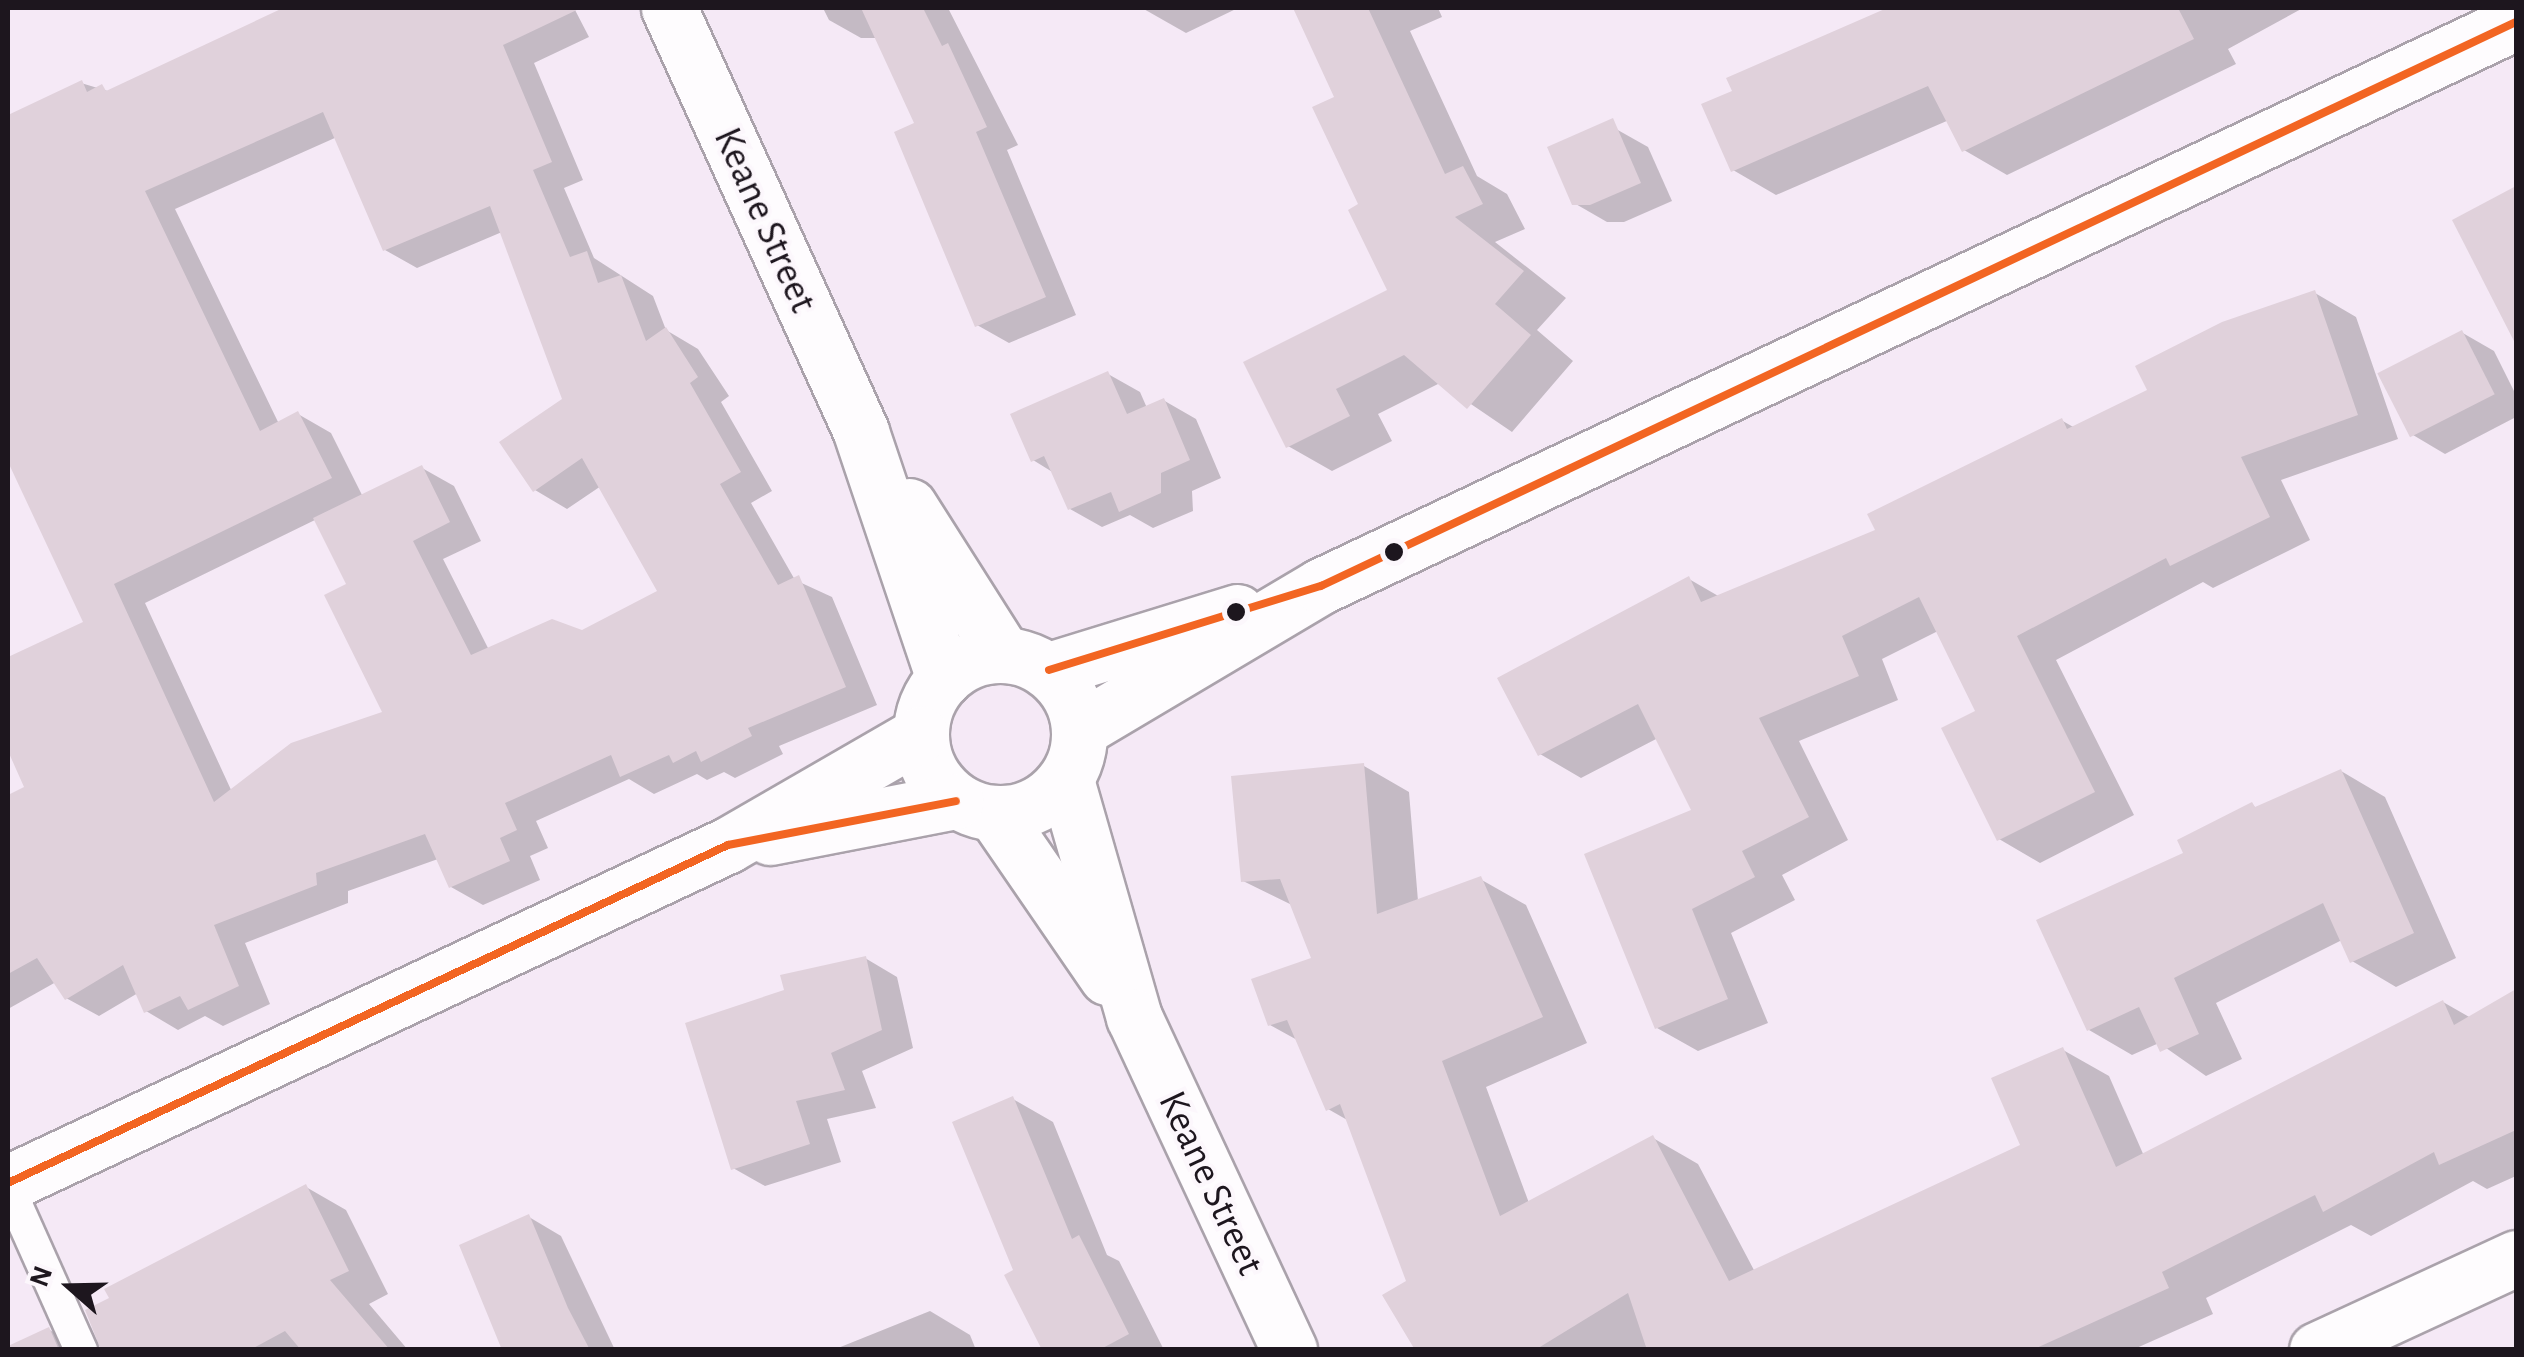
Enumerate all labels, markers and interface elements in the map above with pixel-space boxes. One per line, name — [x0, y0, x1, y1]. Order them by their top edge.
street label: Keane Street — [703, 120, 827, 320]
unlabelled marker — [1384, 542, 1404, 562]
unlabelled marker — [1226, 602, 1246, 622]
street label: Keane Street — [1148, 1083, 1274, 1283]
north arrow — [20, 1237, 120, 1337]
text: N — [25, 1263, 58, 1291]

